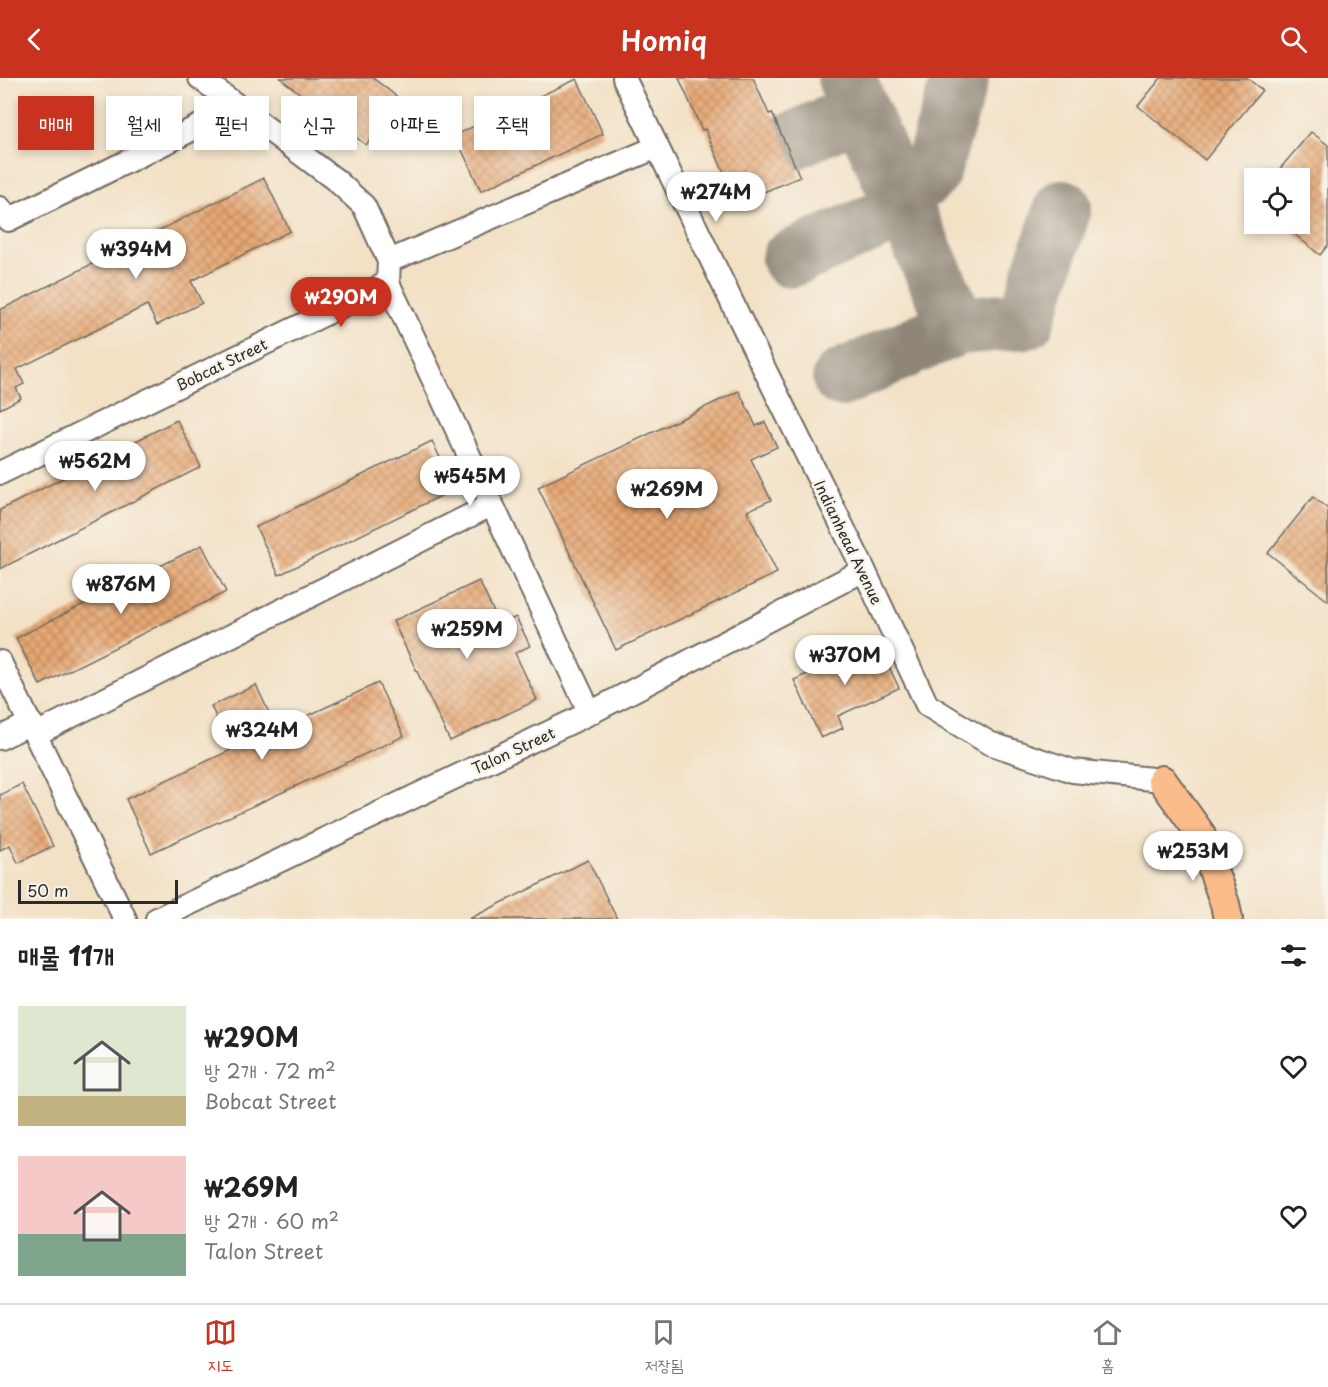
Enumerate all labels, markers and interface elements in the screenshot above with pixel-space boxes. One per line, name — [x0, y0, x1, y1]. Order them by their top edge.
text: Homiq — [621, 19, 707, 60]
icon: back — [18, 23, 51, 56]
icon: search — [1277, 23, 1310, 56]
chip: 매매 — [18, 96, 94, 150]
chip: 월세 — [106, 96, 182, 150]
chip: 필터 — [194, 96, 269, 150]
chip: 신규 — [281, 96, 357, 150]
chip: 아파트 — [369, 96, 462, 150]
chip: 주택 — [474, 96, 550, 150]
map controls — [1244, 168, 1310, 234]
button: locate — [1244, 168, 1310, 234]
pin: ₩274M — [674, 172, 758, 223]
text: ₩274M — [681, 176, 751, 206]
pin: ₩394M — [94, 229, 178, 280]
text: ₩394M — [100, 233, 172, 263]
pin: ₩290M — [299, 277, 383, 328]
text: ₩290M — [305, 281, 377, 311]
street label: Bobcat Street — [171, 332, 271, 396]
pin: ₩562M — [53, 441, 137, 492]
text: ₩562M — [59, 445, 131, 475]
pin: ₩545M — [428, 456, 512, 507]
text: ₩545M — [434, 460, 506, 490]
pin: ₩269M — [625, 469, 709, 520]
text: ₩269M — [631, 473, 703, 503]
street label: Indianhead Avenue — [809, 476, 889, 608]
pin: ₩876M — [79, 564, 163, 615]
text: ₩876M — [86, 568, 156, 598]
pin: ₩259M — [425, 609, 509, 660]
text: ₩259M — [431, 613, 503, 643]
pin: ₩370M — [803, 635, 887, 686]
text: ₩370M — [809, 639, 881, 669]
pin: ₩324M — [220, 710, 304, 761]
text: ₩324M — [225, 714, 299, 744]
street label: Talon Street — [468, 721, 558, 779]
pin: ₩253M — [1151, 831, 1235, 882]
text: ₩253M — [1157, 835, 1229, 865]
scale bar — [18, 877, 178, 904]
text: 50 m — [27, 878, 68, 902]
text: 매물 11개 — [18, 936, 114, 975]
icon: filters — [1277, 939, 1310, 972]
text: ₩290M — [204, 1017, 299, 1056]
icon: home — [66, 1030, 138, 1102]
icon: heart — [1277, 1050, 1310, 1083]
text: 방 2개 · 72 m² — [204, 1056, 336, 1086]
text: Bobcat Street — [204, 1086, 336, 1116]
text: ₩269M — [204, 1167, 299, 1206]
icon: home — [66, 1180, 138, 1252]
icon: heart — [1277, 1200, 1310, 1233]
text: 방 2개 · 60 m² — [204, 1206, 339, 1236]
text: Talon Street — [204, 1236, 323, 1266]
tab: 지도 — [204, 1316, 237, 1376]
tab: 저장됨 — [645, 1316, 683, 1376]
tab: 홈 — [1091, 1316, 1124, 1376]

